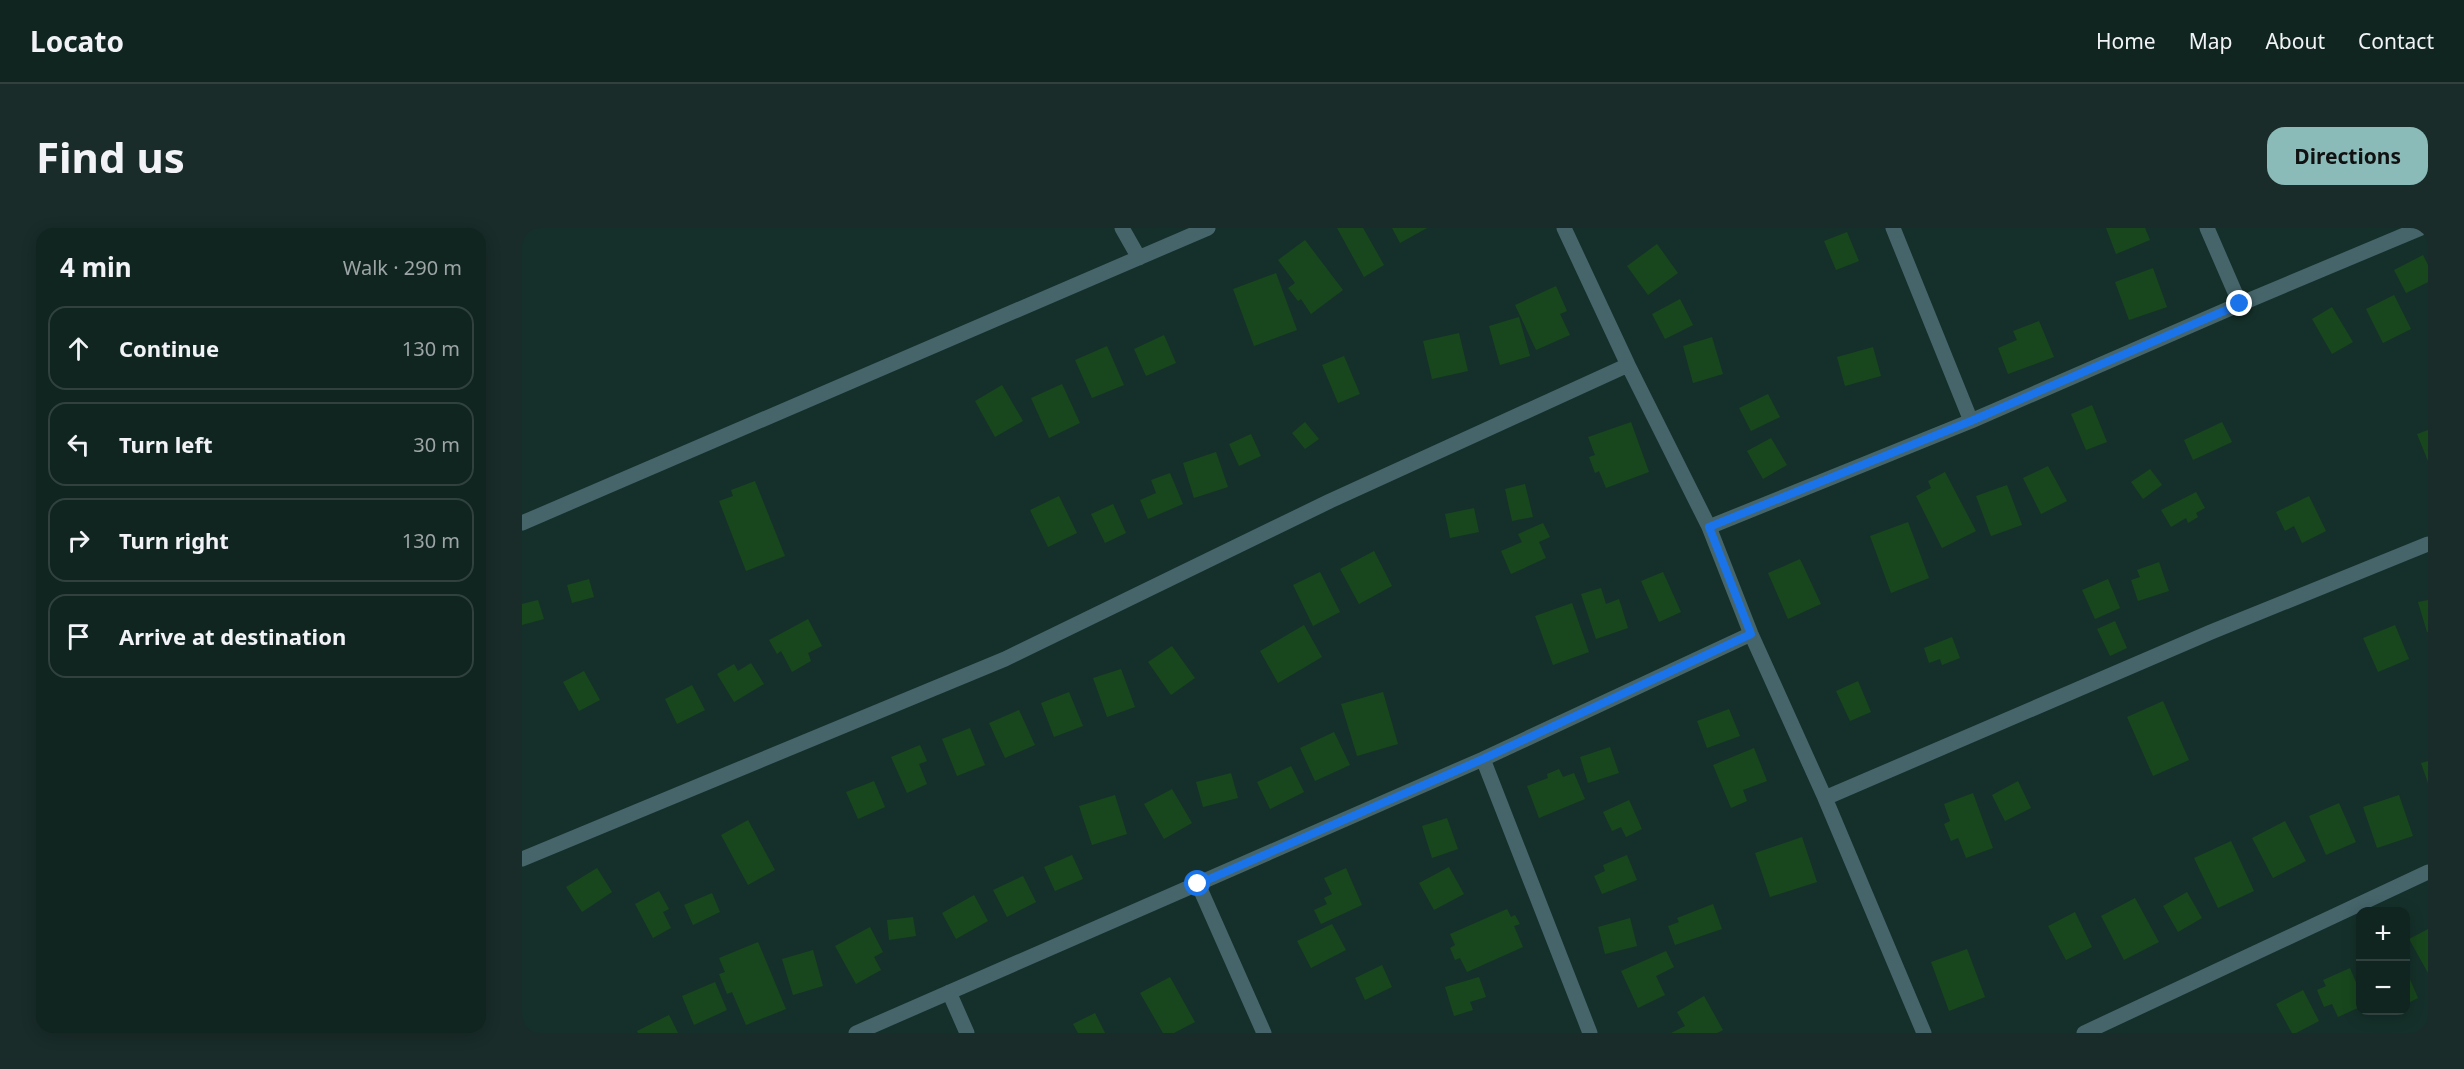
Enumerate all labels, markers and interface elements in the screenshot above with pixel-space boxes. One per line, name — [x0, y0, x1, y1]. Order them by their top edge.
text: Locato — [30, 22, 124, 60]
text: Home — [2096, 27, 2156, 55]
text: Map — [2189, 27, 2232, 55]
text: About — [2265, 27, 2325, 55]
text: Contact — [2358, 27, 2434, 55]
button: Directions — [2267, 127, 2428, 185]
text: Find us — [36, 128, 185, 185]
text: 4 min — [60, 249, 132, 285]
text: Walk · 290 m — [343, 254, 462, 281]
route end — [2226, 290, 2252, 316]
icon: ahead — [62, 332, 95, 365]
text: Continue — [119, 333, 219, 363]
text: 130 m — [402, 335, 460, 362]
icon: left — [62, 428, 95, 461]
text: Turn left — [119, 429, 213, 459]
text: 30 m — [413, 431, 460, 458]
icon: right — [62, 524, 95, 557]
text: Turn right — [119, 525, 229, 555]
text: 130 m — [402, 527, 460, 554]
icon: arrive — [62, 620, 95, 653]
text: Arrive at destination — [119, 621, 346, 651]
route start — [1184, 870, 1210, 896]
map controls — [2356, 907, 2410, 1015]
button: + — [2356, 907, 2410, 961]
button: − — [2356, 961, 2410, 1015]

